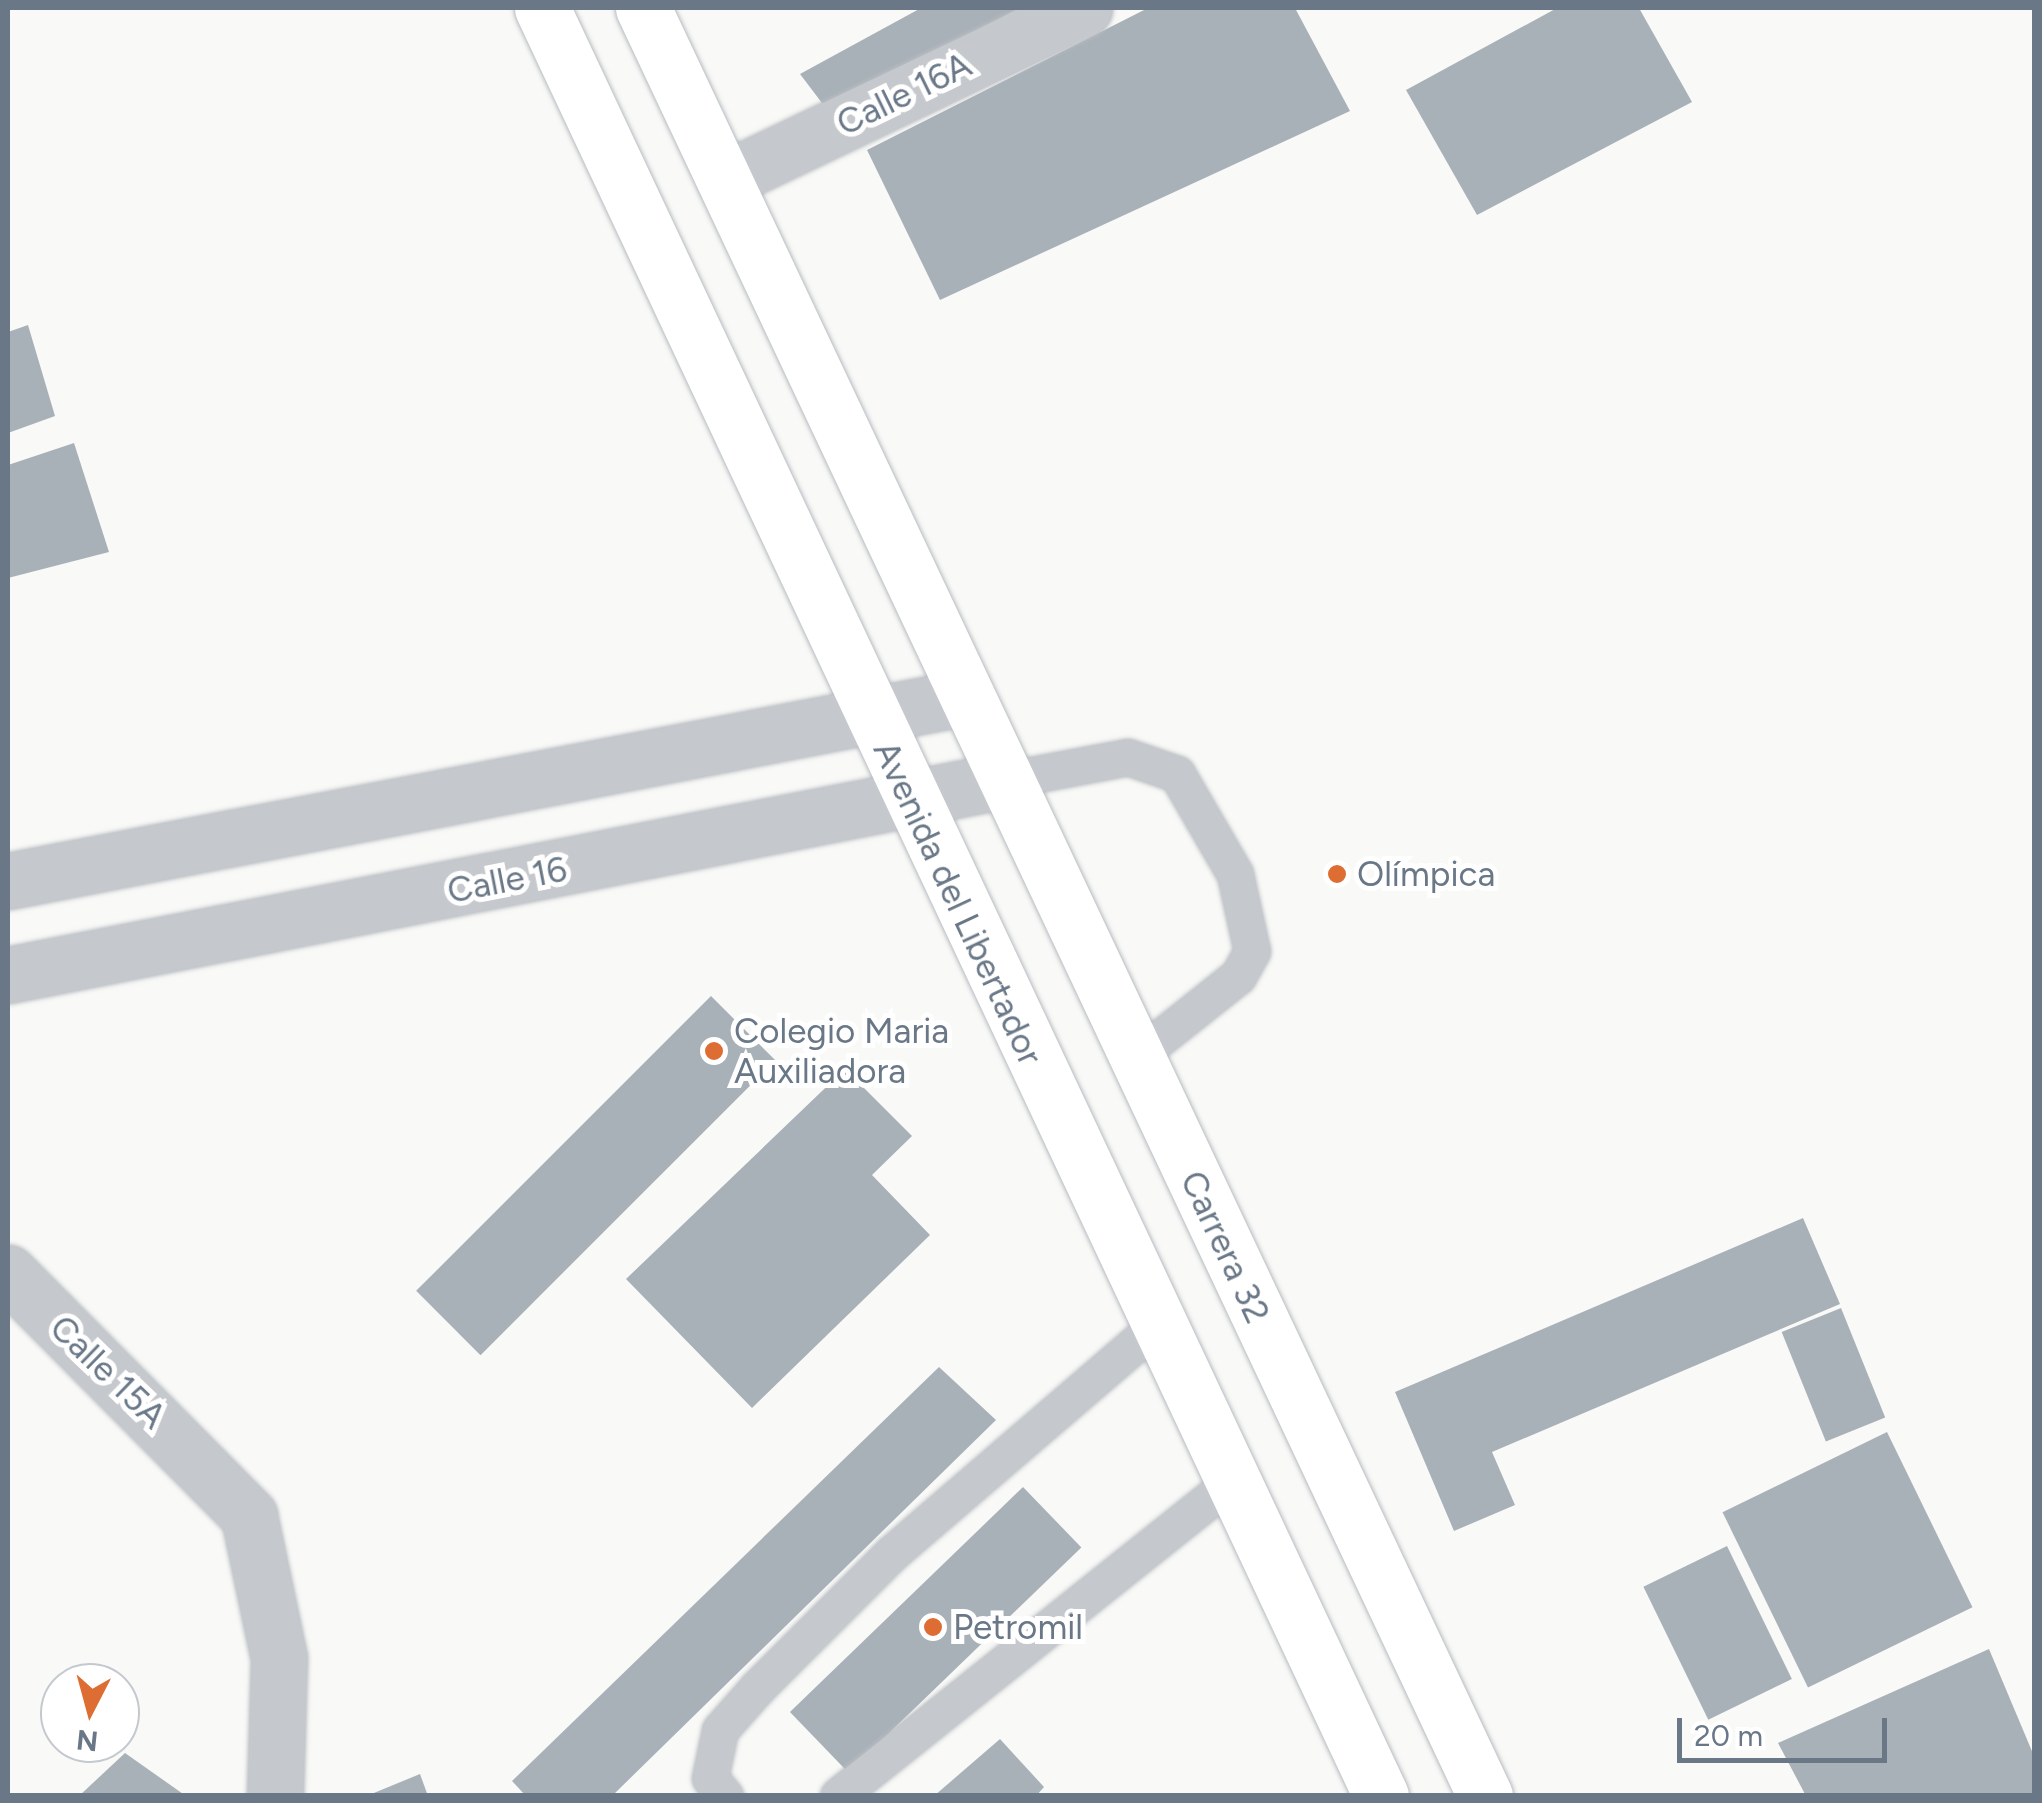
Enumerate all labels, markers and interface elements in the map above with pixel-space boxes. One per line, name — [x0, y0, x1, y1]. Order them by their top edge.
street label: Calle 16A — [830, 44, 978, 144]
street label: Avenida del Libertador — [865, 735, 1051, 1071]
street label: Calle 16 — [444, 848, 570, 912]
place label: Olímpica — [1357, 853, 1495, 895]
marker: Olímpica — [1326, 863, 1348, 885]
place label: Colegio Maria Auxiliadora — [734, 1010, 949, 1092]
marker: Colegio Maria Auxiliadora — [703, 1040, 725, 1062]
street label: Carrera 32 — [1172, 1164, 1278, 1330]
street label: Calle 15A — [41, 1307, 175, 1437]
place label: Petromil — [953, 1606, 1083, 1648]
marker: Petromil — [922, 1616, 944, 1638]
north arrow — [40, 1663, 140, 1763]
scale bar — [1682, 1698, 1892, 1760]
text: 20 m — [1694, 1717, 1763, 1754]
text: N — [75, 1723, 100, 1759]

